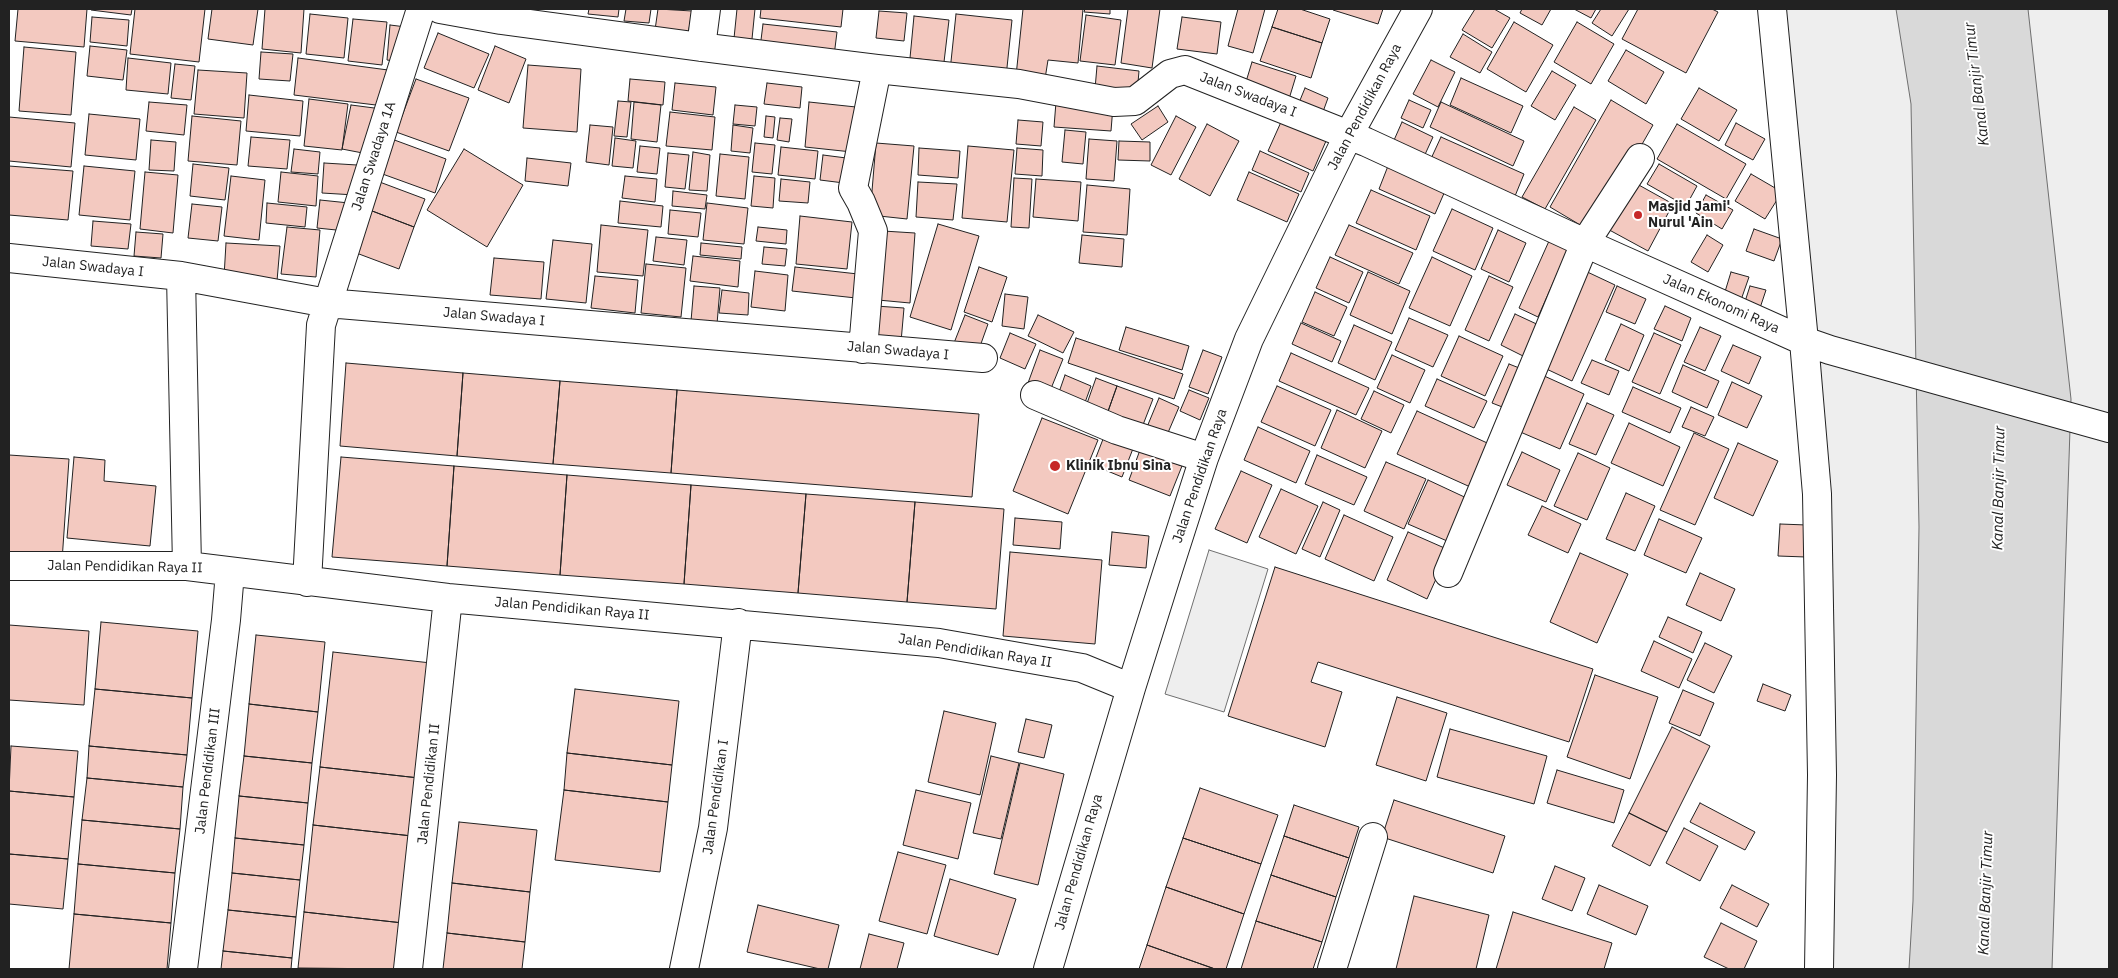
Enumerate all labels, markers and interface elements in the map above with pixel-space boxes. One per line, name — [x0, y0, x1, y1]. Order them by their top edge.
water label: Kanal Banjir Timur — [1960, 21, 1994, 147]
street label: Jalan Pendidikan Raya — [1325, 41, 1405, 173]
street label: Jalan Swadaya I — [1197, 69, 1299, 121]
street label: Jalan Swadaya 1A — [348, 99, 400, 213]
place label: Masjid Jami' Nurul 'Ain — [1648, 199, 1730, 232]
marker: Masjid Jami' Nurul 'Ain — [1632, 209, 1644, 221]
street label: Jalan Swadaya I — [41, 253, 145, 281]
street label: Jalan Ekonomi Raya — [1660, 271, 1782, 337]
street label: Jalan Swadaya I — [442, 304, 546, 330]
street label: Jalan Swadaya I — [846, 338, 950, 364]
street label: Jalan Pendidikan Raya — [1169, 407, 1231, 545]
water label: Kanal Banjir Timur — [1989, 426, 2009, 550]
place label: Klinik Ibnu Sina — [1066, 458, 1171, 474]
marker: Klinik Ibnu Sina — [1048, 459, 1062, 473]
street label: Jalan Pendidikan Raya II — [47, 557, 203, 577]
street label: Jalan Pendidikan Raya II — [494, 594, 650, 624]
street label: Jalan Pendidikan Raya II — [897, 631, 1053, 671]
street label: Jalan Pendidikan III — [192, 707, 224, 835]
street label: Jalan Pendidikan II — [414, 723, 444, 845]
street label: Jalan Pendidikan I — [700, 738, 732, 856]
street label: Jalan Pendidikan Raya — [1052, 792, 1106, 932]
water label: Kanal Banjir Timur — [1975, 831, 1997, 955]

